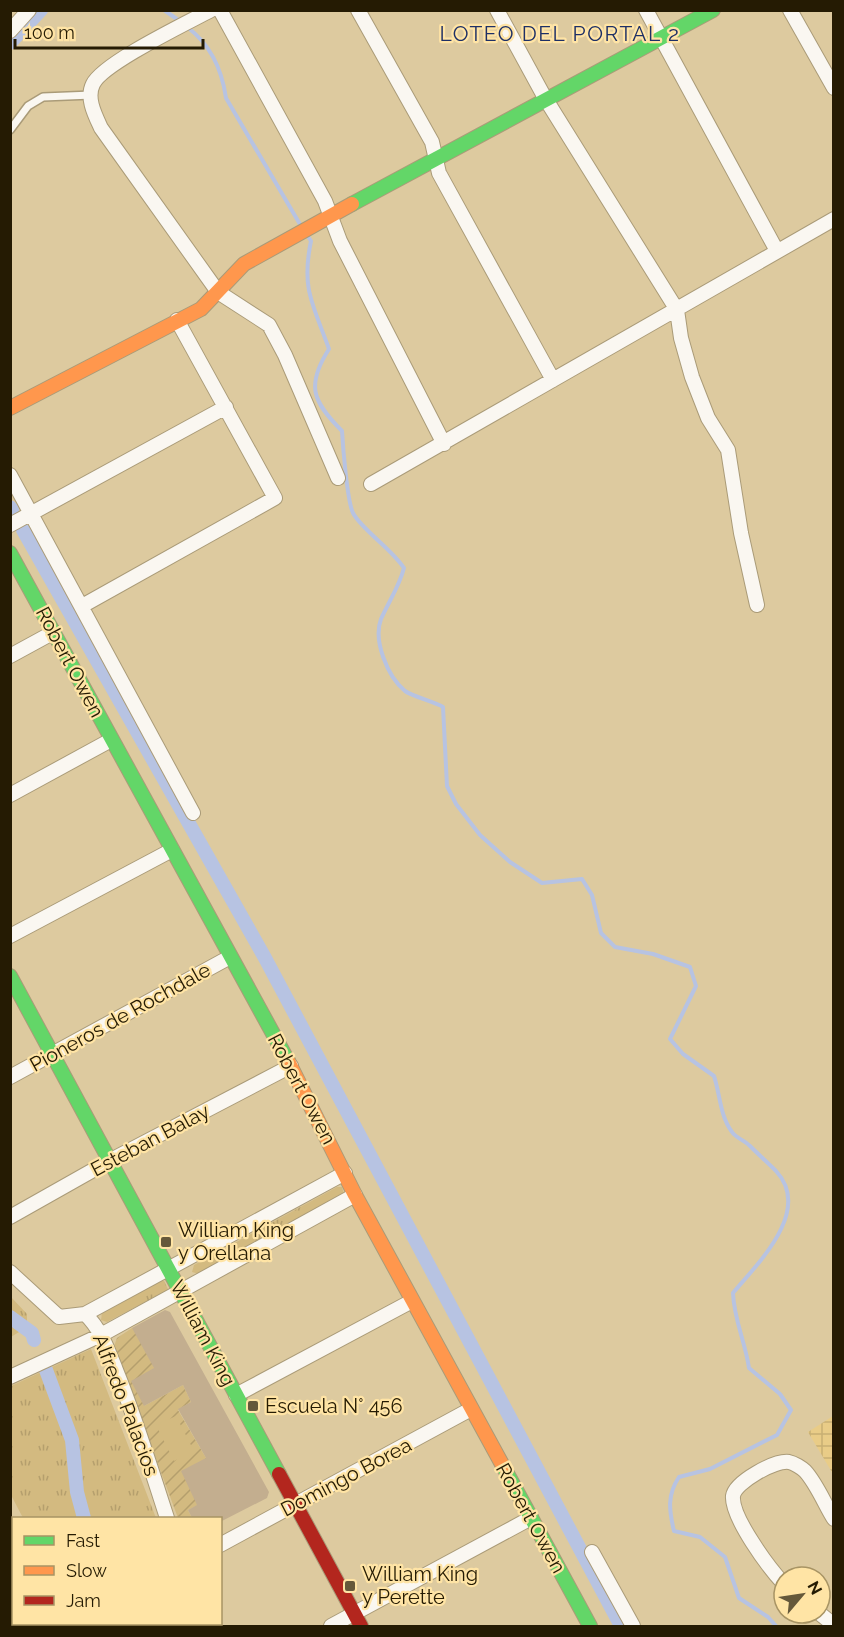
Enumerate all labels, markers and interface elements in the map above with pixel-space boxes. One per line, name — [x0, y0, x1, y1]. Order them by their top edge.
scale bar — [15, 12, 202, 50]
district label: LOTEO DEL PORTAL 2 — [440, 21, 681, 46]
text: 100 m — [24, 22, 75, 43]
street label: Robert Owen — [31, 603, 109, 721]
street label: Pioneros de Rochdale — [26, 957, 215, 1077]
street label: Robert Owen — [263, 1030, 341, 1148]
street label: Esteban Balay — [86, 1099, 214, 1181]
place label: William King y Orellana — [178, 1218, 294, 1265]
marker: William King y Orellana — [159, 1235, 173, 1249]
street label: William King — [165, 1276, 241, 1390]
street label: Alfredo Palacios — [88, 1331, 164, 1479]
place label: Escuela N° 456 — [265, 1394, 403, 1418]
marker: Escuela N° 456 — [246, 1399, 260, 1413]
street label: Domingo Borea — [277, 1432, 415, 1522]
street label: Robert Owen — [491, 1459, 571, 1577]
legend — [12, 1517, 222, 1625]
text: Fast — [66, 1530, 100, 1551]
text: Slow — [66, 1560, 107, 1581]
place label: William King y Perette — [362, 1562, 478, 1609]
north arrow — [772, 1565, 832, 1625]
text: N — [803, 1578, 826, 1598]
marker: William King y Perette — [343, 1579, 357, 1593]
text: Jam — [66, 1590, 101, 1611]

